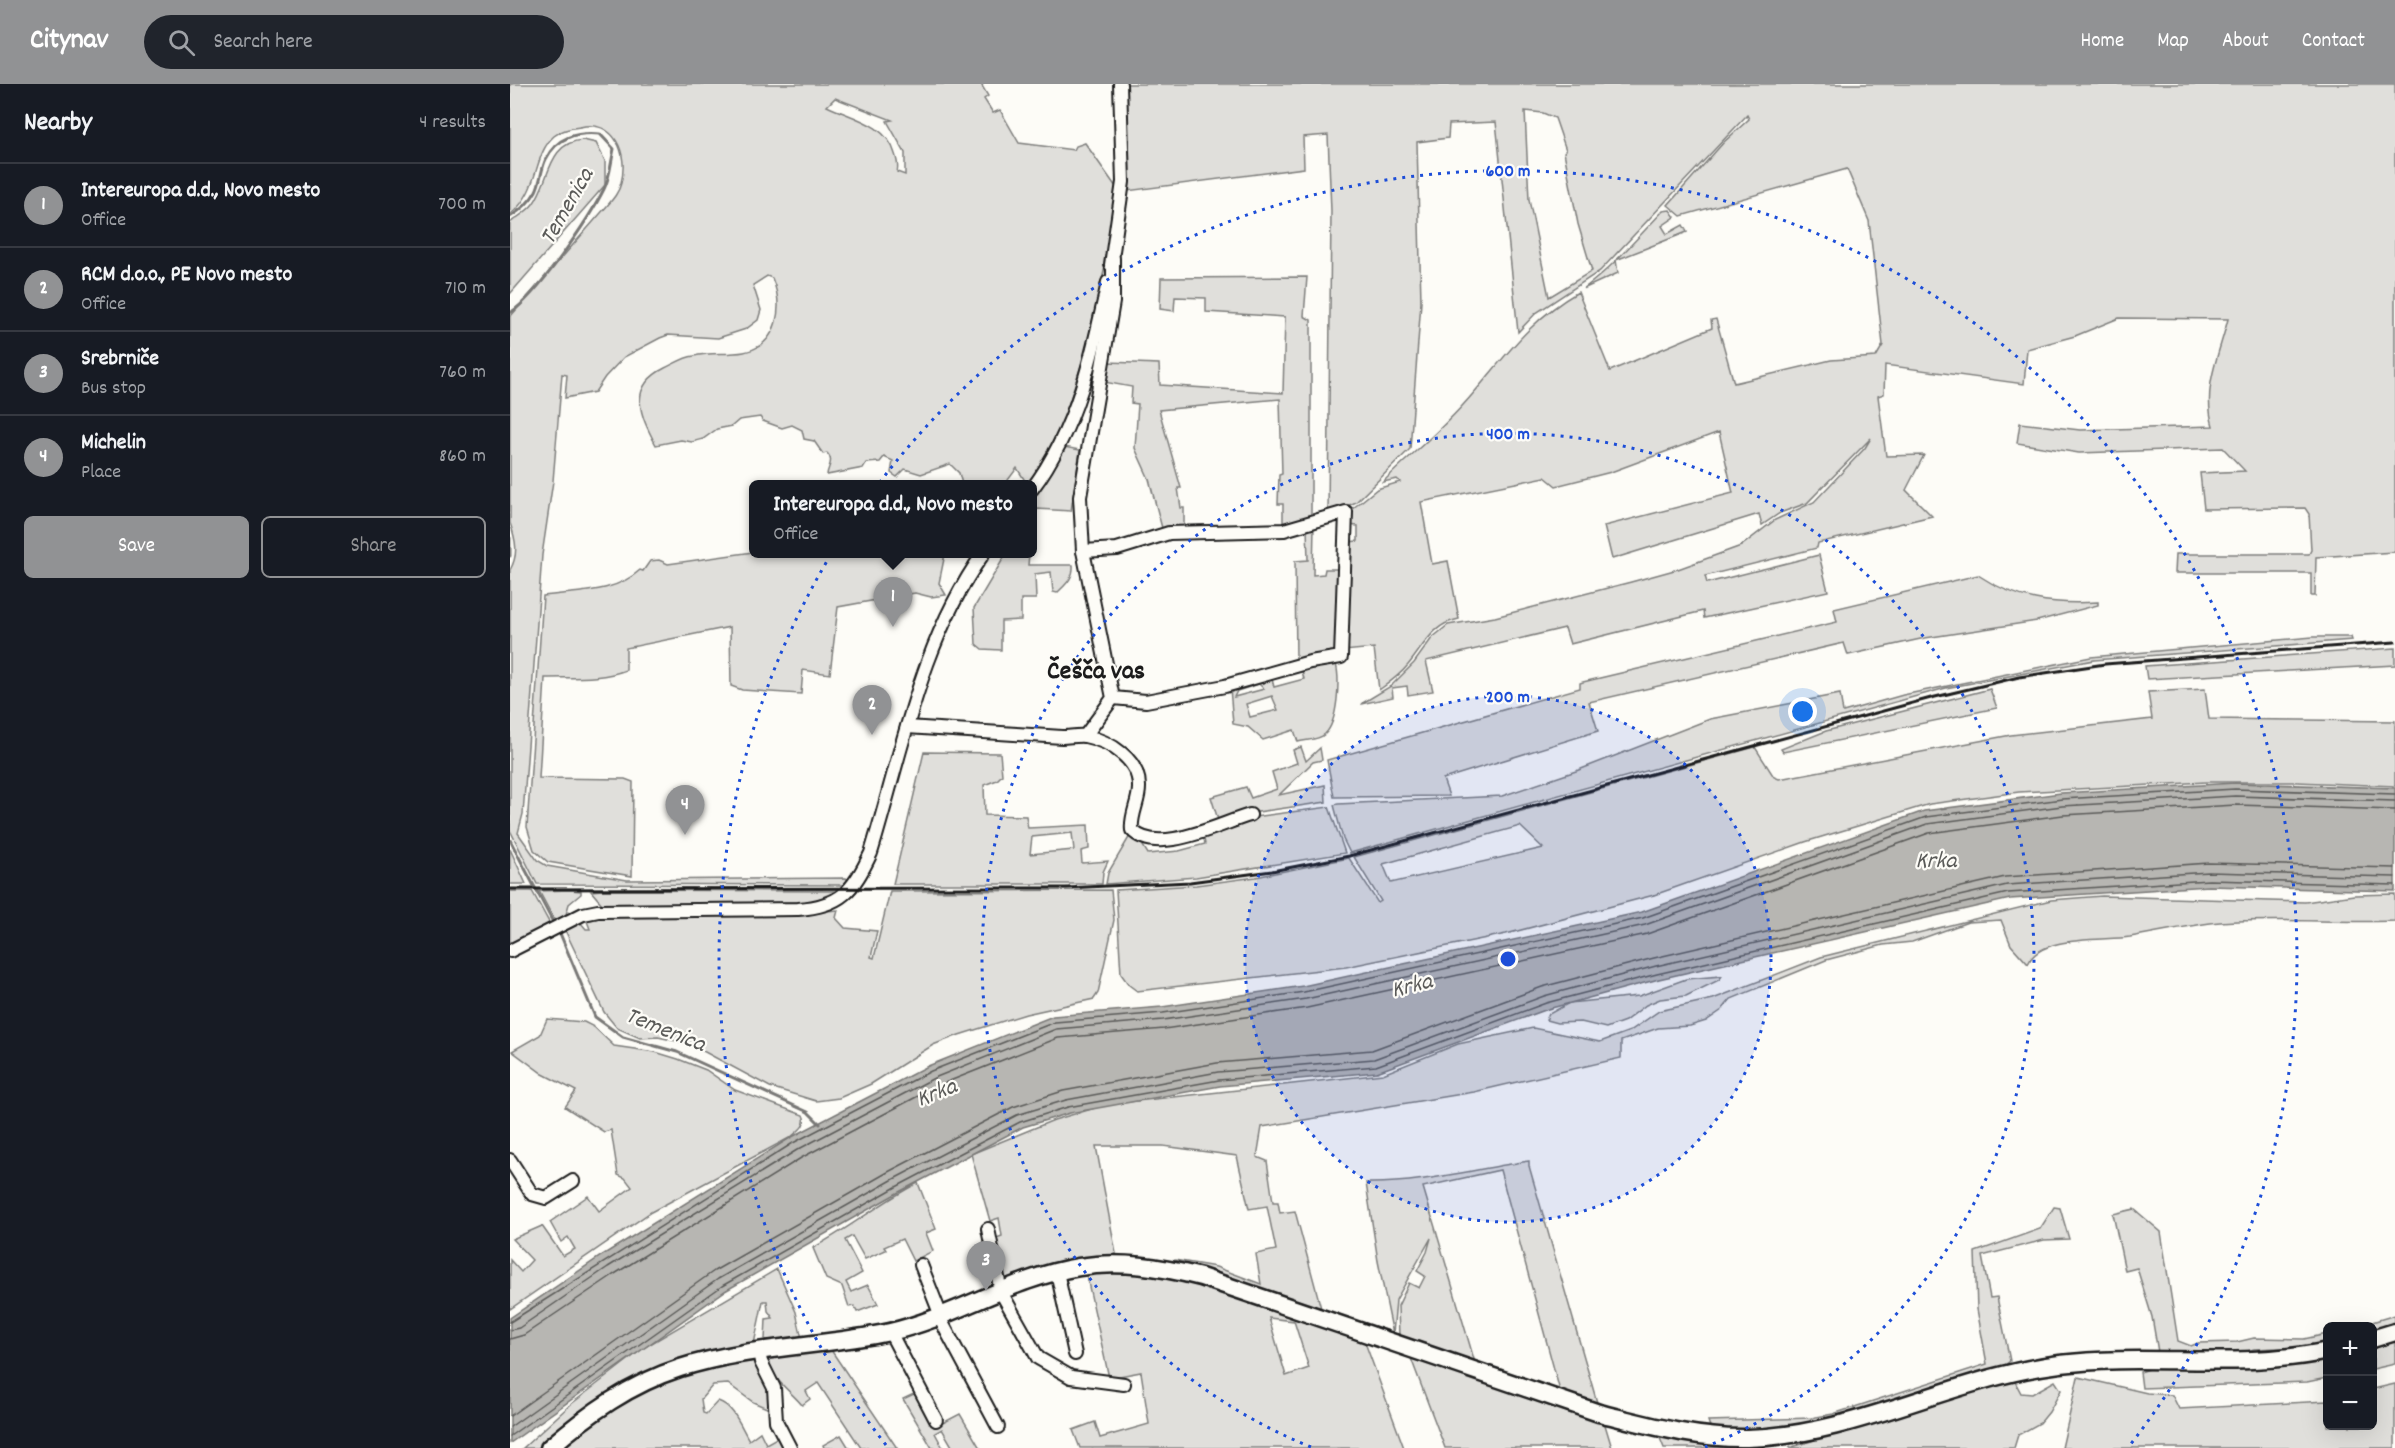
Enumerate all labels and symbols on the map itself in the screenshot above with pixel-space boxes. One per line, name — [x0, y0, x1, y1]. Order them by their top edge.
text: 600 m — [1486, 160, 1530, 185]
water label: Temenica — [532, 161, 604, 252]
text: 400 m — [1486, 423, 1530, 448]
pin: 1 — [874, 578, 913, 627]
district label: Češča vas — [1047, 654, 1145, 691]
pin: 2 — [852, 686, 892, 735]
text: 200 m — [1486, 686, 1530, 711]
your location — [1788, 697, 1817, 726]
pin: 4 — [666, 786, 705, 835]
water label: Krka — [1915, 845, 1958, 879]
centre of rings — [1498, 949, 1518, 969]
water label: Krka — [1388, 965, 1438, 1008]
water label: Temenica — [620, 1000, 712, 1063]
water label: Krka — [912, 1070, 964, 1117]
pin: 3 — [966, 1242, 1006, 1291]

